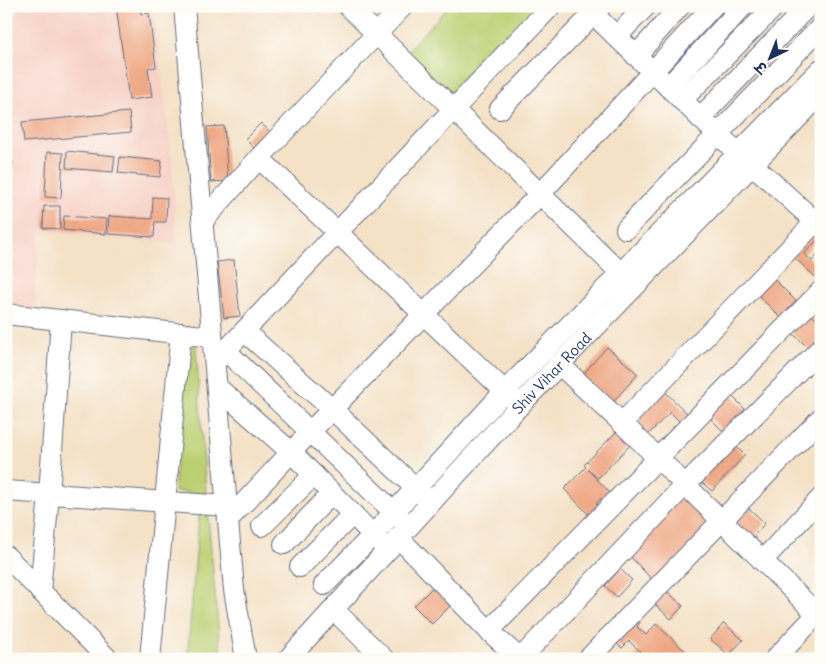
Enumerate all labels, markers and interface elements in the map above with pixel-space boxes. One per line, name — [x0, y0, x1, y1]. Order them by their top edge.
north arrow — [744, 32, 794, 82]
text: उ — [750, 57, 772, 79]
street label: Shiv Vihar Road — [508, 328, 595, 417]

